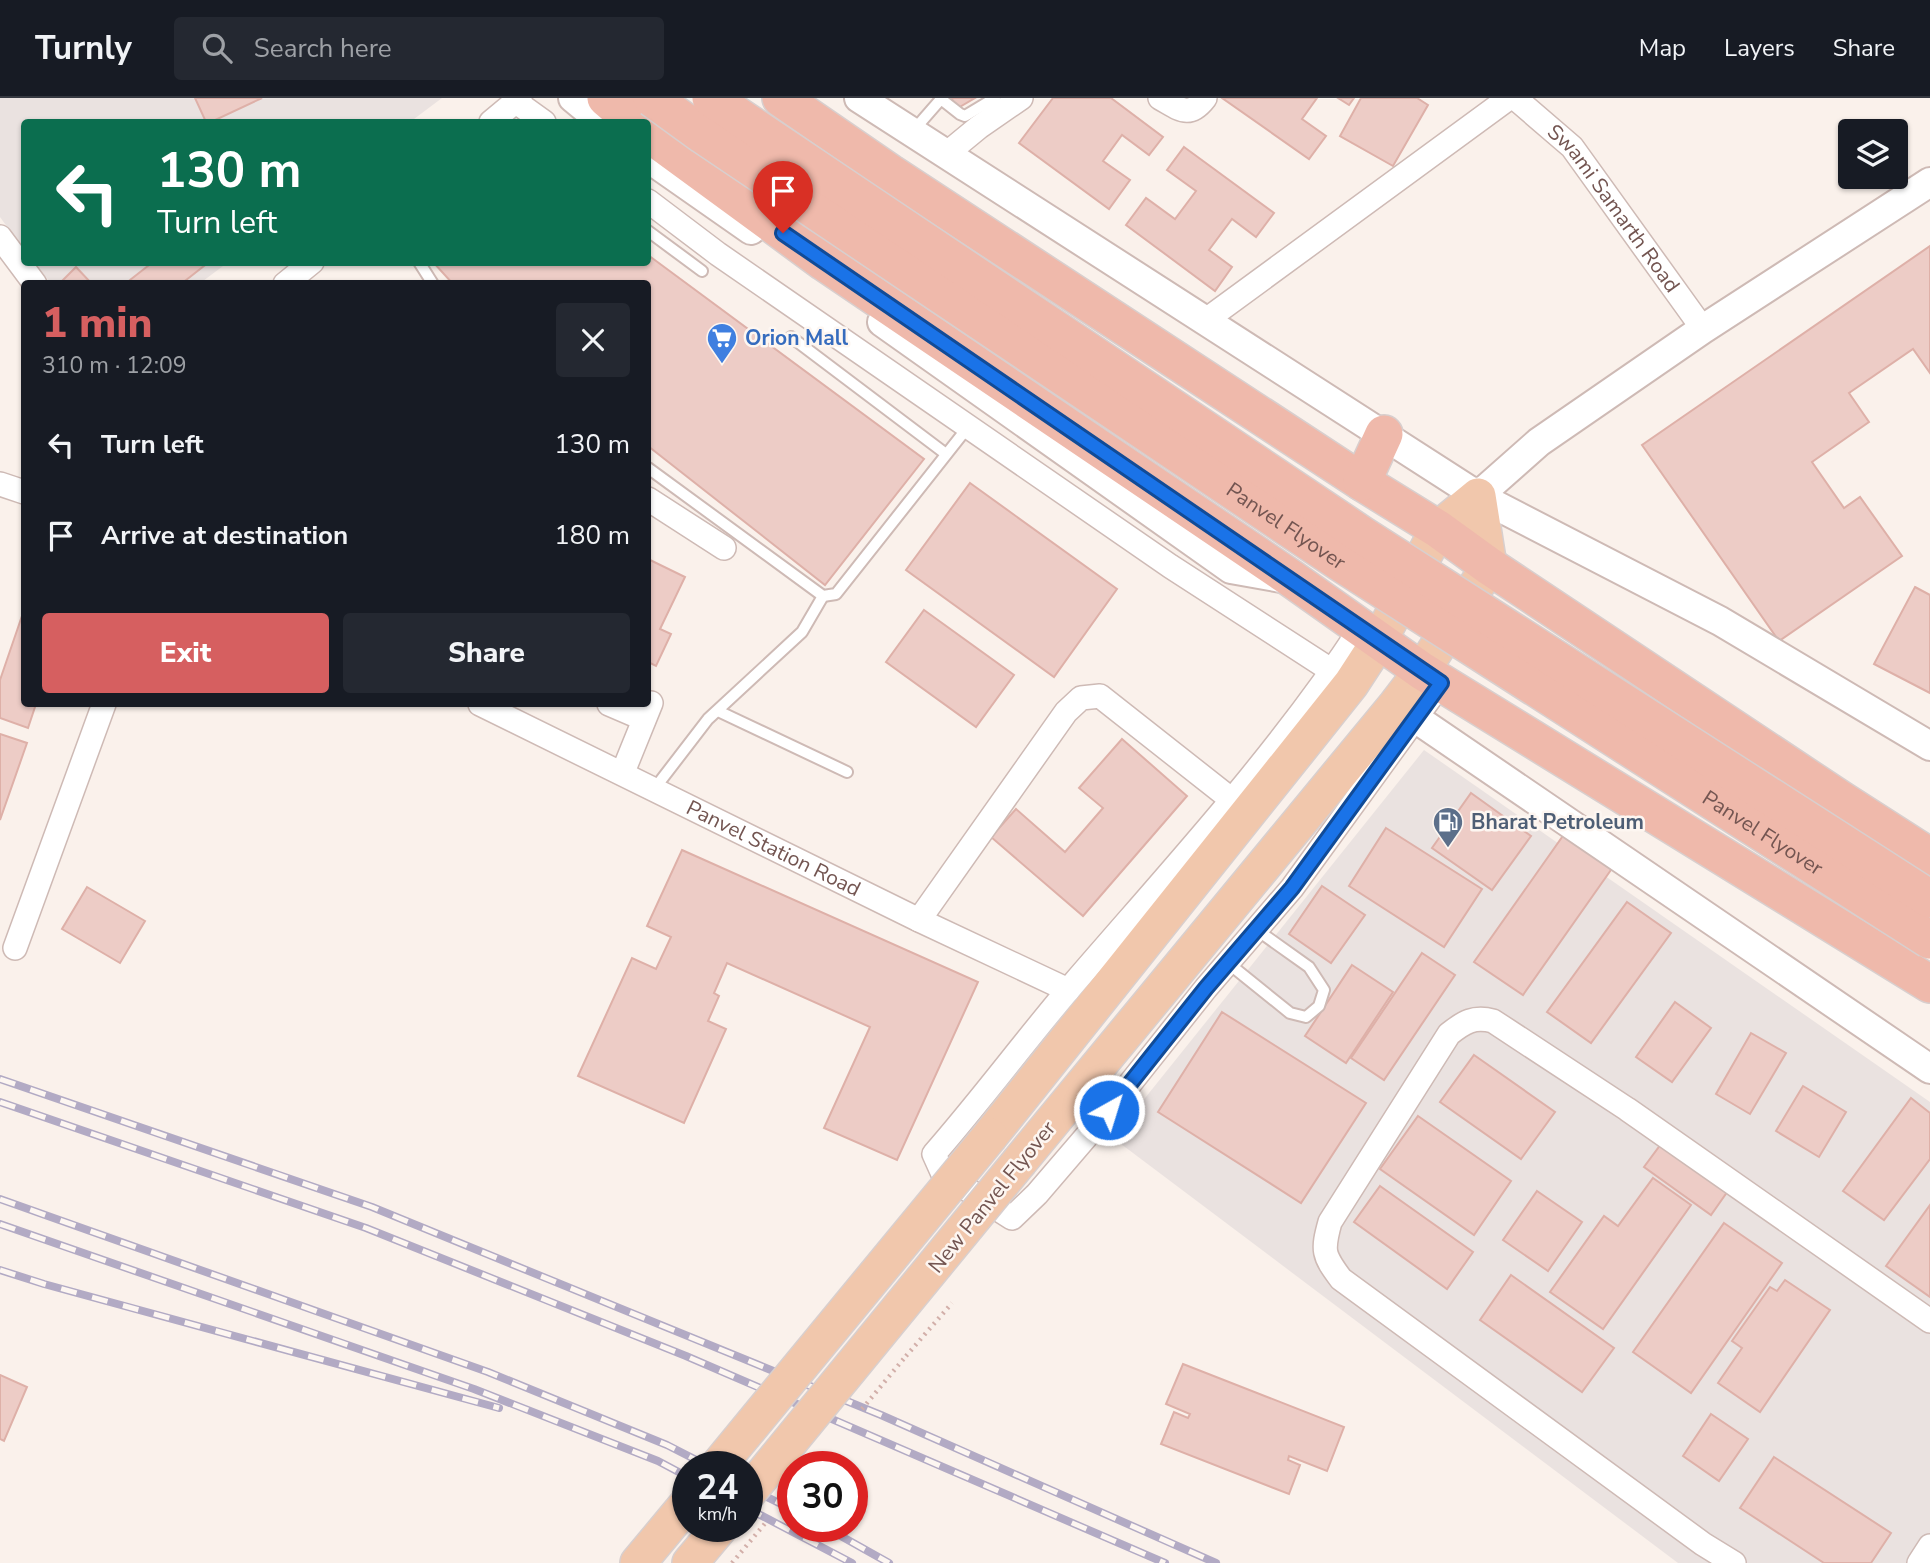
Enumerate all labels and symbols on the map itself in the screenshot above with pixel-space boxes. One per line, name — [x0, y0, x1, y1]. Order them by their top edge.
street label: Swami Samarth Road — [1541, 118, 1686, 298]
pin — [753, 161, 813, 233]
supermarket icon: Orion Mall — [705, 321, 739, 365]
place label: Orion Mall — [745, 324, 849, 352]
street label: Panvel Flyover — [1221, 476, 1352, 576]
street label: Panvel Flyover — [1697, 784, 1829, 882]
street label: Panvel Station Road — [682, 794, 865, 903]
fuel station icon: Bharat Petroleum — [1431, 805, 1465, 849]
place label: Bharat Petroleum — [1471, 808, 1644, 836]
position arrow — [1072, 1073, 1146, 1147]
street label: New Panvel Flyover — [922, 1115, 1062, 1279]
speed limit sign: 30 — [777, 1451, 868, 1542]

